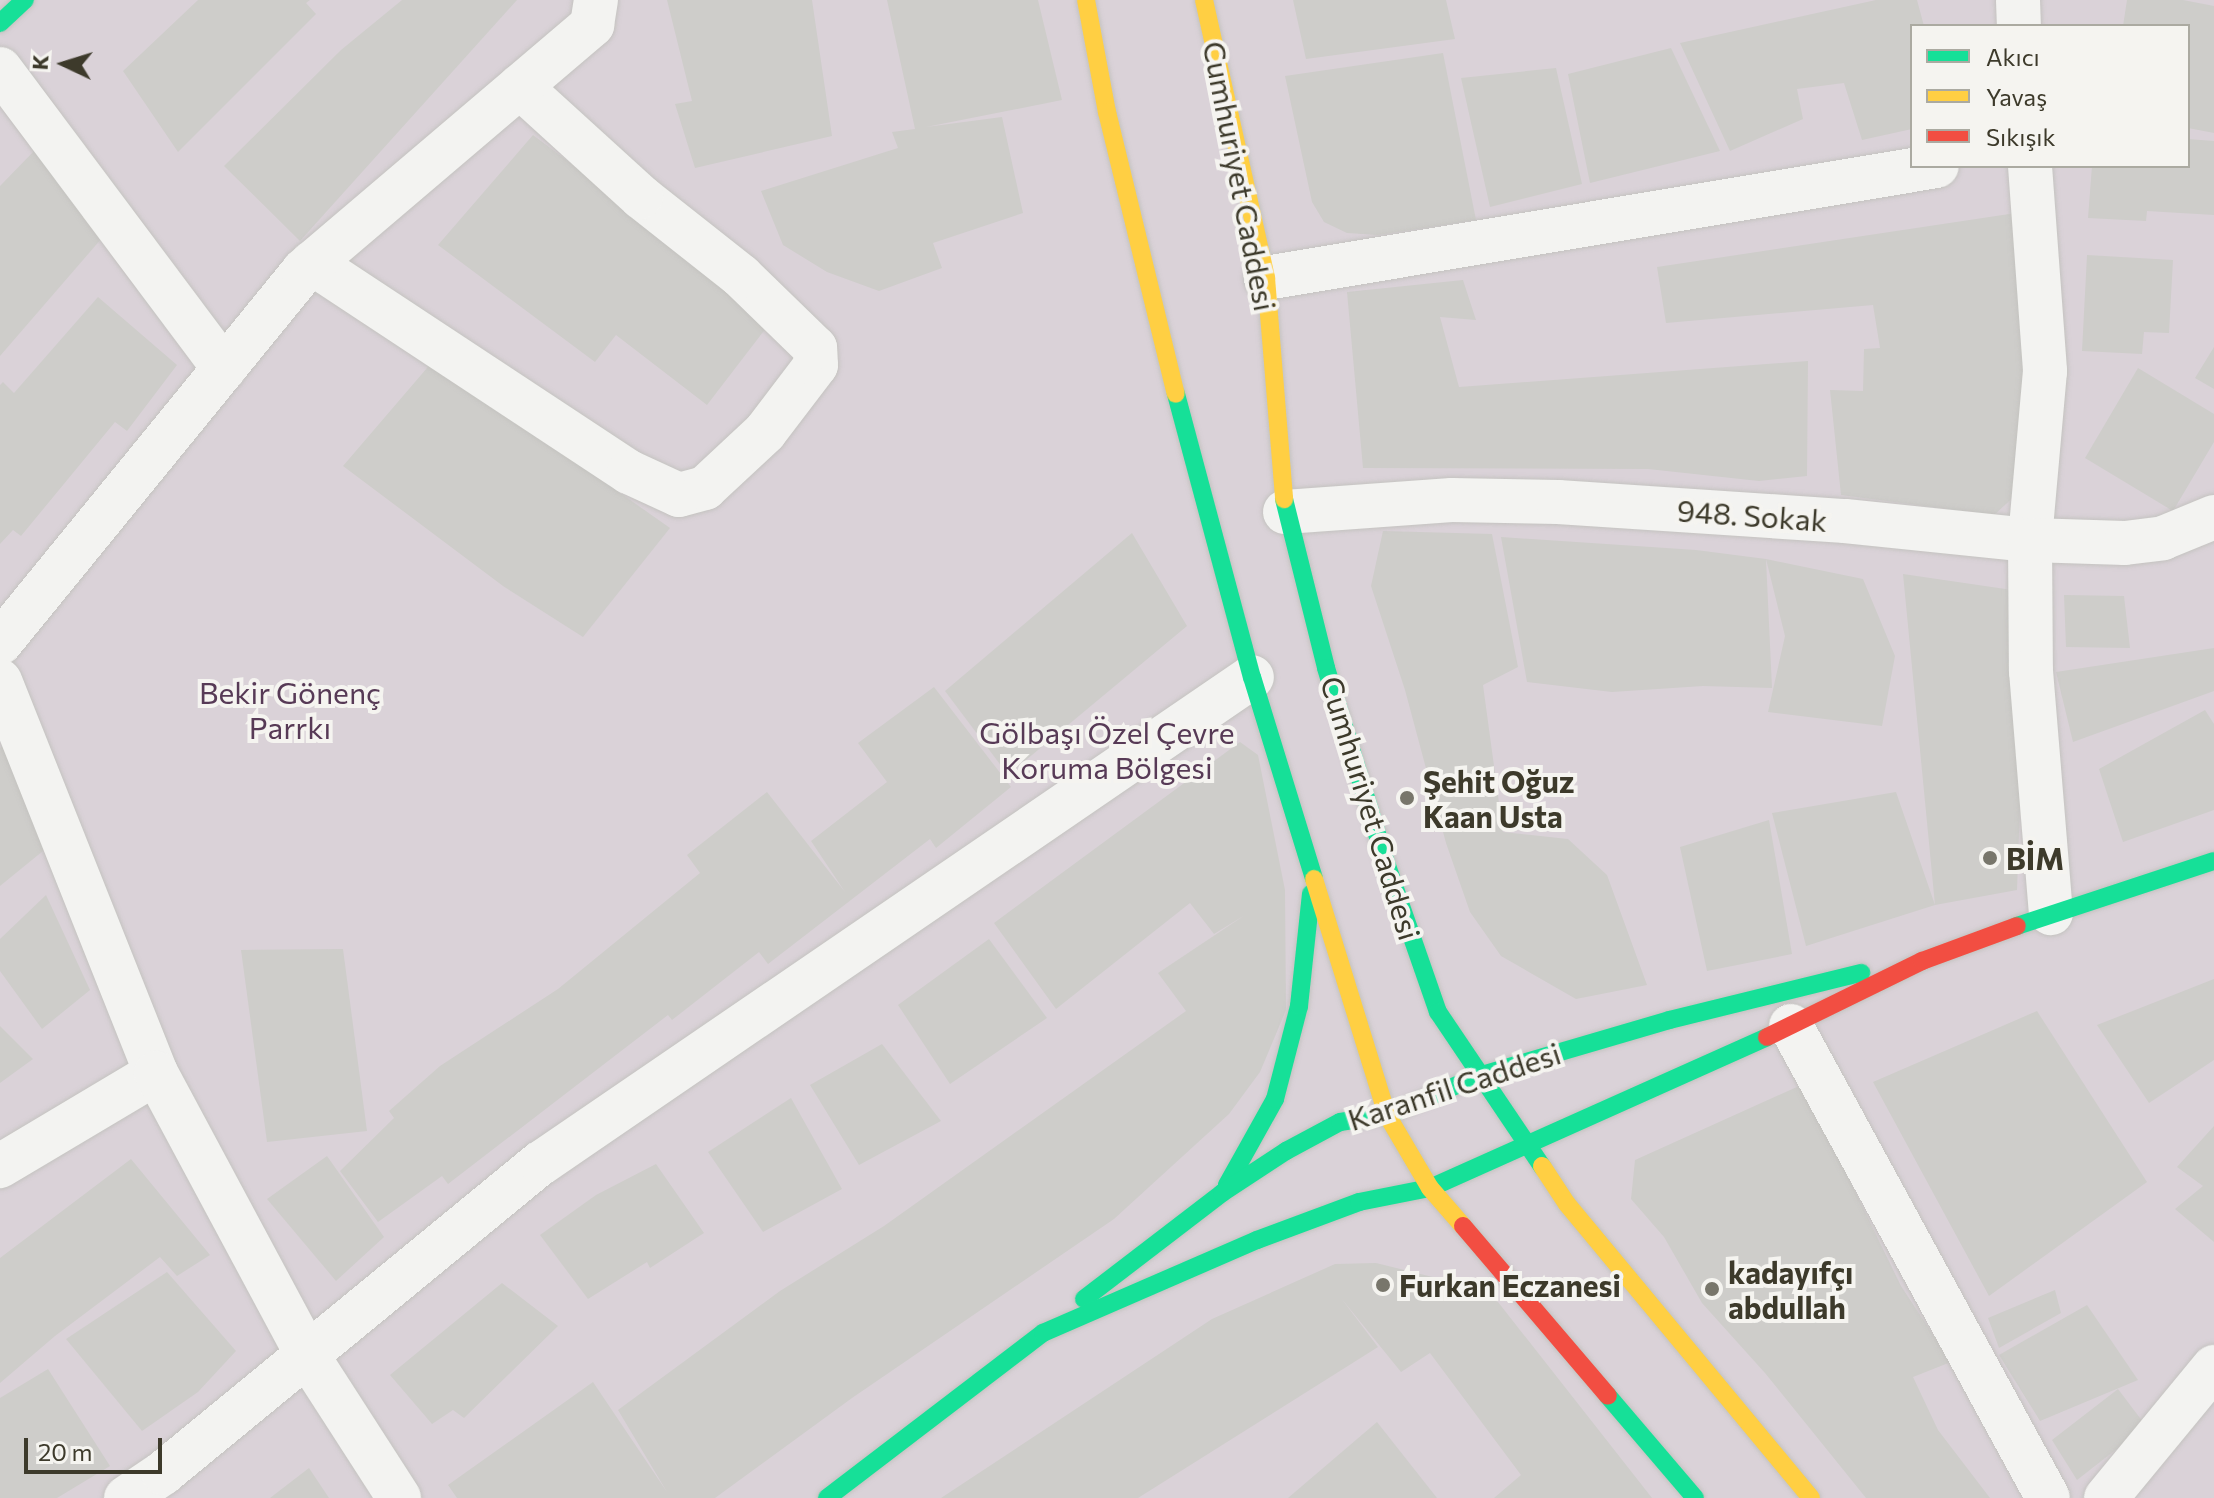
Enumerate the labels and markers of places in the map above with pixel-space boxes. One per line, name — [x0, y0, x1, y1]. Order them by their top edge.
place label: Şehit Oğuz Kaan Usta — [1423, 763, 1574, 834]
marker: Şehit Oğuz Kaan Usta — [1398, 789, 1416, 807]
place label: BİM — [2006, 840, 2064, 876]
marker: BİM — [1981, 849, 1999, 867]
place label: kadayıfçı abdullah — [1728, 1254, 1853, 1324]
place label: Furkan Eczanesi — [1399, 1267, 1621, 1303]
marker: Furkan Eczanesi — [1374, 1276, 1392, 1294]
marker: kadayıfçı abdullah — [1703, 1280, 1721, 1298]

